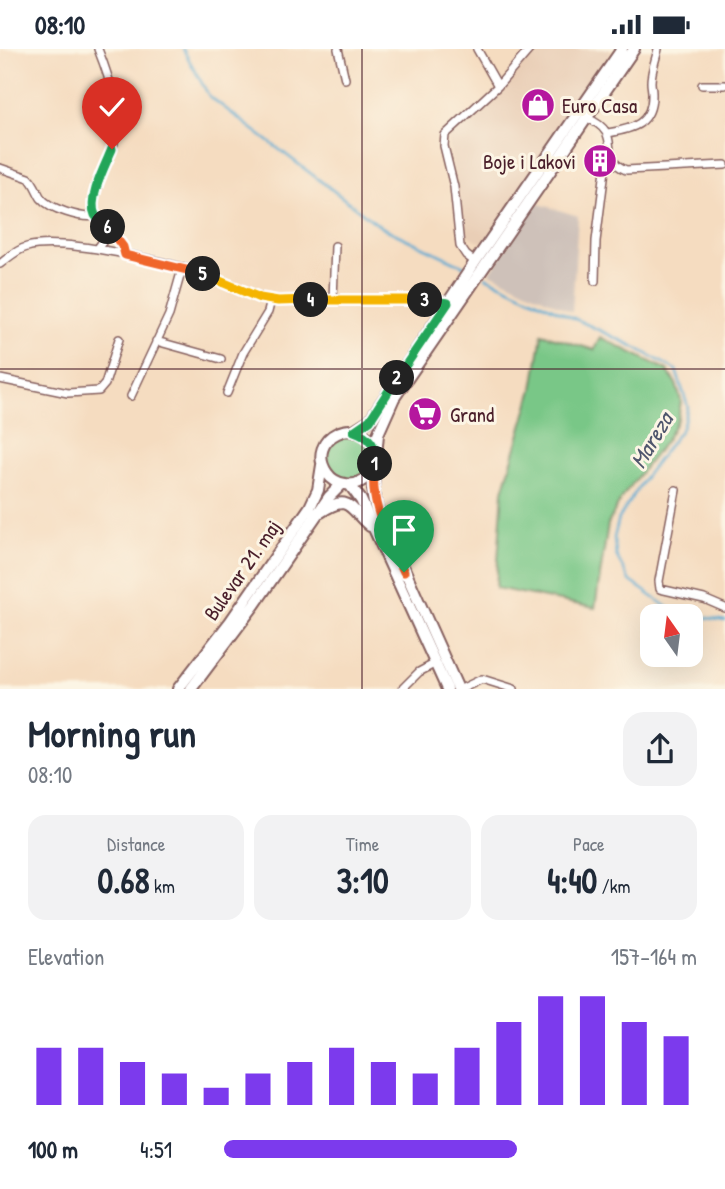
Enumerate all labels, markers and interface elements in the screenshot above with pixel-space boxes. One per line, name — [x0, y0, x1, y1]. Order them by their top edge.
text: 08:10 — [35, 7, 85, 42]
pin — [82, 77, 142, 149]
shop icon: Euro Casa — [519, 86, 557, 124]
icon: check — [93, 88, 131, 126]
place label: Euro Casa — [562, 91, 637, 120]
building icon: Boje i Lakovi — [581, 142, 619, 180]
place label: Boje i Lakovi — [483, 147, 576, 176]
pin: 6 — [90, 209, 126, 245]
text: 6 — [104, 213, 111, 239]
pin: 5 — [186, 257, 220, 292]
text: 5 — [198, 260, 207, 286]
pin: 4 — [294, 282, 328, 317]
pin: 3 — [408, 282, 442, 317]
text: 4 — [307, 286, 314, 312]
text: 3 — [420, 286, 429, 312]
pin: 2 — [380, 361, 414, 395]
text: 2 — [392, 364, 401, 390]
supermarket icon: Grand — [406, 395, 444, 433]
place label: Grand — [450, 400, 494, 429]
water label: Mareza — [622, 405, 681, 474]
pin: 1 — [358, 447, 392, 481]
text: 1 — [371, 450, 378, 476]
pin — [374, 500, 434, 572]
icon: arrive — [385, 511, 423, 549]
street label: Bulevar 21. maj — [197, 514, 287, 626]
north arrow — [640, 604, 704, 667]
map controls — [640, 604, 703, 667]
text: Morning run — [28, 707, 196, 759]
button: share — [623, 712, 697, 786]
text: 08:10 — [28, 759, 72, 790]
text: Distance — [107, 831, 165, 857]
text: Time — [346, 831, 379, 857]
text: Pace — [573, 831, 605, 857]
text: 0.68 — [97, 857, 150, 904]
text: 3:10 — [336, 857, 389, 904]
text: 4:40 — [547, 857, 597, 904]
text: km — [150, 873, 175, 899]
text: /km — [597, 873, 630, 899]
text: Elevation — [28, 941, 104, 972]
text: 157–164 m — [611, 941, 697, 972]
text: 100 m — [28, 1134, 78, 1165]
text: 4:51 — [140, 1134, 172, 1165]

